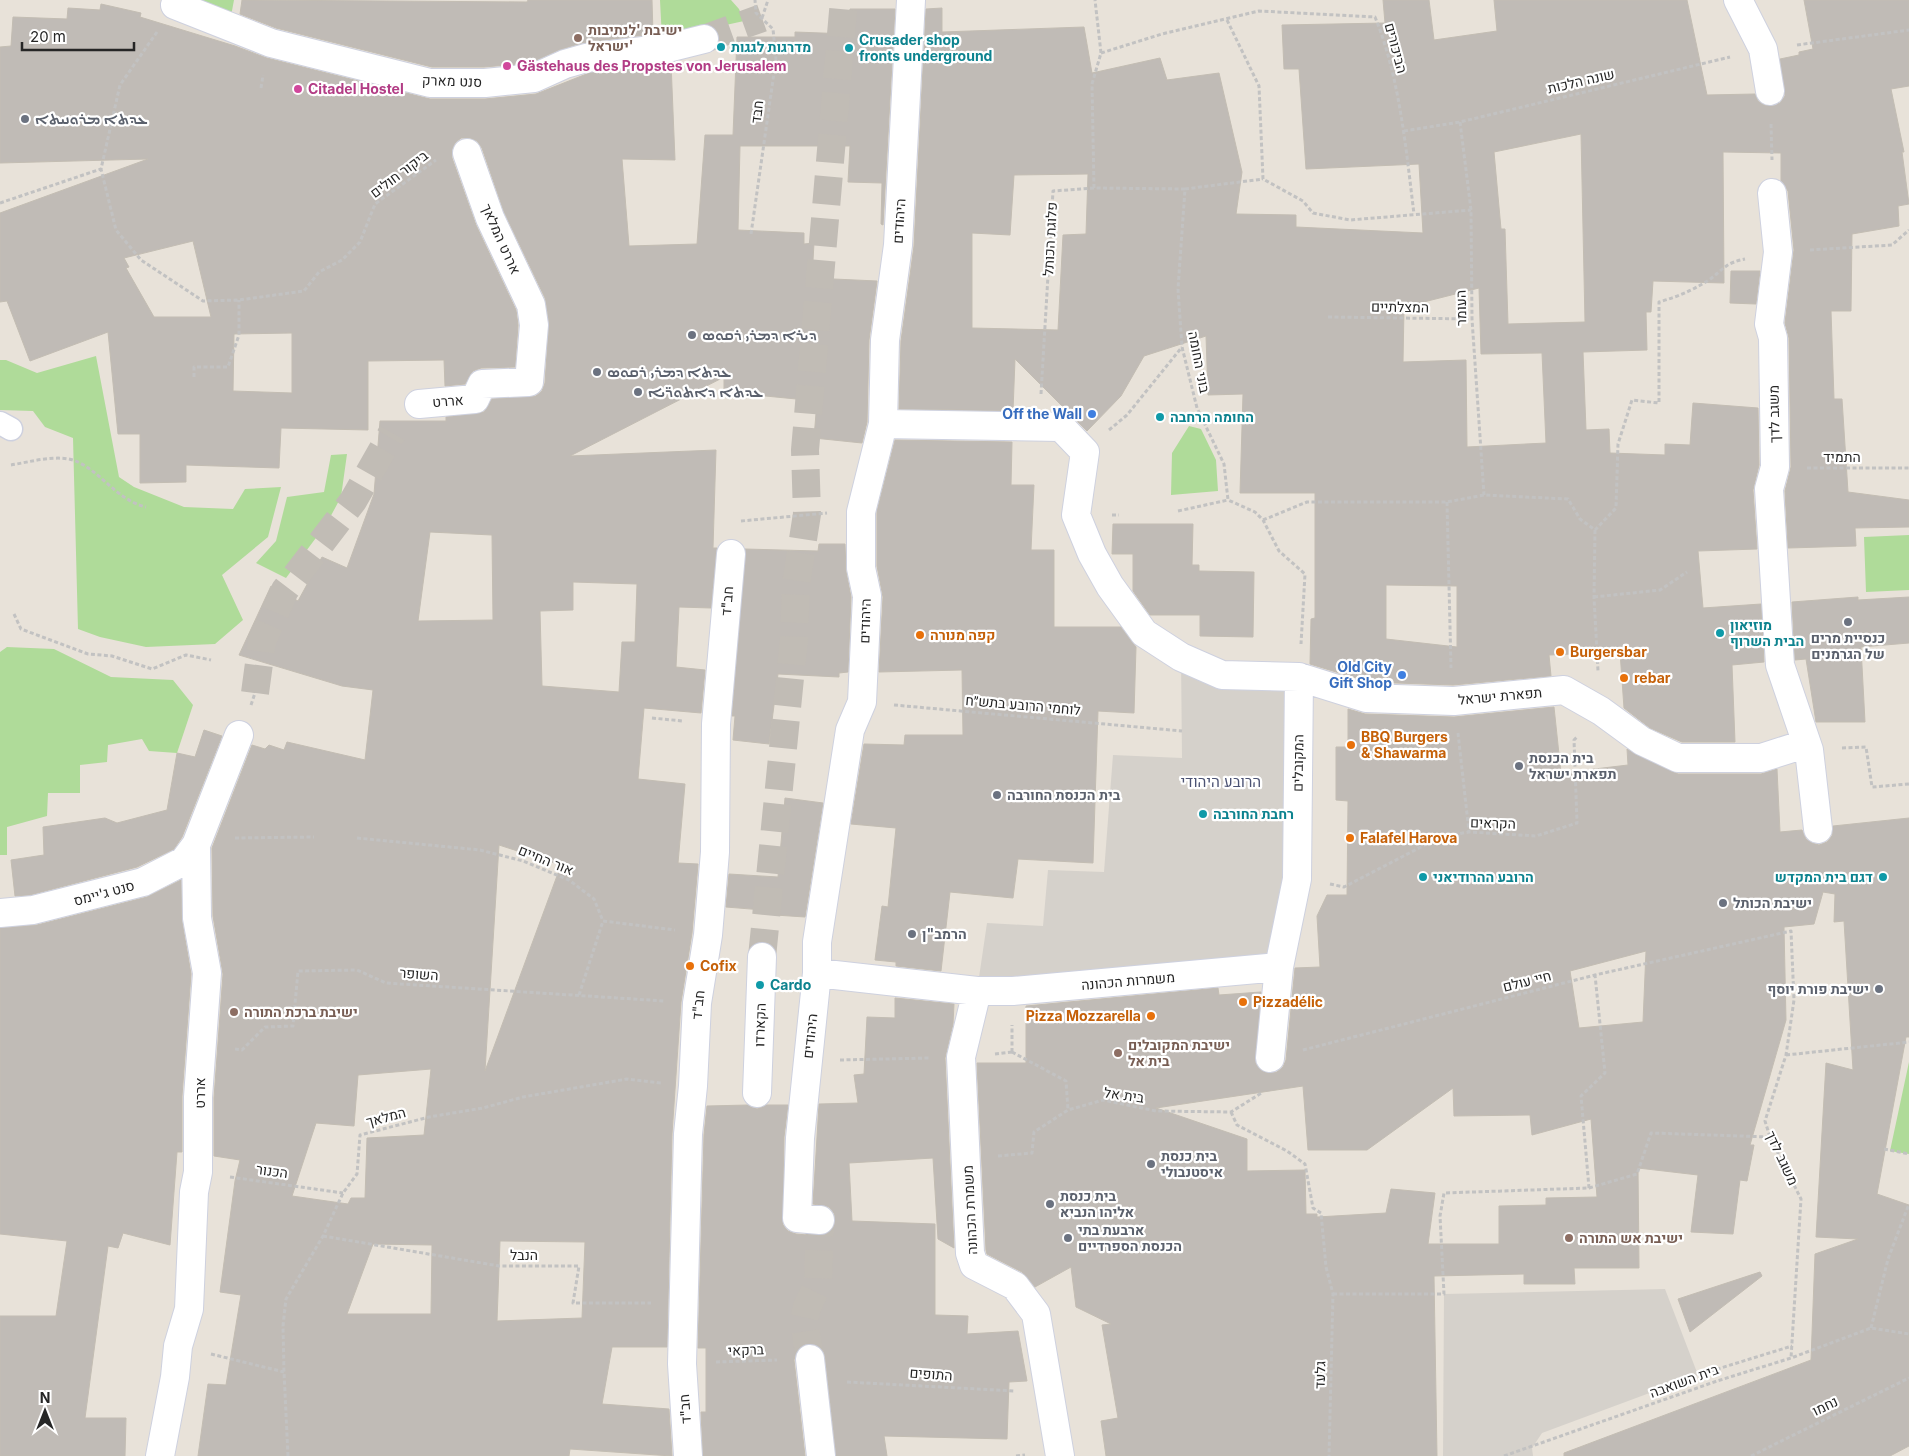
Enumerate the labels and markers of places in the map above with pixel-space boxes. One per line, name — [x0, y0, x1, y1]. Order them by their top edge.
place label: ישיבת 'לנתיבות ישראל' — [588, 21, 682, 54]
place label: Crusader shop fronts underground — [859, 31, 992, 64]
marker: ישיבת 'לנתיבות ישראל' — [572, 32, 584, 44]
place label: מדרגות לגגות — [731, 38, 811, 55]
marker: מדרגות לגגות — [715, 41, 727, 53]
marker: Crusader shop fronts underground — [843, 42, 855, 54]
place label: Gästehaus des Propstes von Jerusalem — [517, 57, 787, 74]
marker: Gästehaus des Propstes von Jerusalem — [501, 60, 513, 72]
place label: Citadel Hostel — [308, 80, 404, 97]
marker: Citadel Hostel — [292, 83, 304, 95]
place label: ܥܕܬܐ ܡܪܘܢܝܬܐ — [35, 110, 147, 127]
marker: ܥܕܬܐ ܡܪܘܢܝܬܐ — [19, 113, 31, 125]
place label: ܕܝܪܐ ܕܡܪܝ ܪܩܘܣ — [702, 326, 817, 343]
marker: ܕܝܪܐ ܕܡܪܝ ܪܩܘܣ — [686, 329, 698, 341]
place label: ܥܕܬܐ ܕܡܪܝ ܪܩܘܣ — [607, 363, 731, 380]
marker: ܥܕܬܐ ܕܡܪܝ ܪܩܘܣ — [591, 366, 603, 378]
place label: ܥܕܬܐ ܕܐܬܘܖ̈ܝܐ — [648, 383, 763, 400]
marker: ܥܕܬܐ ܕܐܬܘܖ̈ܝܐ — [632, 386, 644, 398]
place label: Off the Wall — [1002, 405, 1082, 422]
marker: Off the Wall — [1086, 408, 1098, 420]
place label: החומה הרחבה — [1170, 408, 1254, 425]
marker: החומה הרחבה — [1154, 411, 1166, 423]
place label: מוזיאון הבית השרוף — [1730, 616, 1804, 649]
marker: כנסיית מרים של הגרמנים — [1842, 616, 1854, 628]
place label: קפה מנורה — [930, 626, 995, 643]
marker: מוזיאון הבית השרוף — [1714, 627, 1726, 639]
marker: קפה מנורה — [914, 629, 926, 641]
place label: כנסיית מרים של הגרמנים — [1811, 629, 1885, 662]
place label: Burgersbar — [1570, 643, 1647, 660]
marker: Burgersbar — [1554, 646, 1566, 658]
place label: Old City Gift Shop — [1329, 658, 1393, 691]
marker: Old City Gift Shop — [1396, 669, 1408, 681]
place label: rebar — [1634, 669, 1671, 686]
marker: rebar — [1618, 672, 1630, 684]
place label: BBQ Burgers & Shawarma — [1361, 728, 1448, 761]
marker: BBQ Burgers & Shawarma — [1345, 739, 1357, 751]
place label: בית הכנסת תפארת ישראל — [1529, 749, 1617, 782]
marker: בית הכנסת תפארת ישראל — [1513, 760, 1525, 772]
place label: בית הכנסת החורבה — [1007, 786, 1121, 803]
marker: בית הכנסת החורבה — [991, 789, 1003, 801]
place label: רחבת החורבה — [1213, 805, 1294, 822]
marker: רחבת החורבה — [1197, 808, 1209, 820]
place label: Falafel Harova — [1360, 829, 1457, 846]
marker: Falafel Harova — [1344, 832, 1356, 844]
place label: הרובע ההרודיאני — [1433, 868, 1534, 885]
place label: דגם בית המקדש — [1775, 868, 1873, 885]
marker: הרובע ההרודיאני — [1417, 871, 1429, 883]
marker: דגם בית המקדש — [1877, 871, 1889, 883]
place label: ישיבת הכותל — [1733, 894, 1812, 911]
marker: ישיבת הכותל — [1717, 897, 1729, 909]
place label: הרמב"ן — [922, 925, 967, 942]
marker: הרמב"ן — [906, 928, 918, 940]
place label: Cofix — [700, 957, 737, 974]
marker: Cofix — [684, 960, 696, 972]
place label: Cardo — [770, 976, 812, 993]
marker: Cardo — [754, 979, 766, 991]
place label: ישיבת פורת יוסף — [1768, 980, 1869, 997]
marker: ישיבת פורת יוסף — [1873, 983, 1885, 995]
place label: Pizzadélic — [1253, 993, 1323, 1010]
marker: Pizzadélic — [1237, 996, 1249, 1008]
place label: ישיבת ברכת התורה — [244, 1003, 358, 1020]
marker: ישיבת ברכת התורה — [228, 1006, 240, 1018]
place label: Pizza Mozzarella — [1026, 1007, 1141, 1024]
marker: Pizza Mozzarella — [1145, 1010, 1157, 1022]
place label: ישיבת המקובלים בית אל — [1128, 1036, 1230, 1069]
marker: ישיבת המקובלים בית אל — [1112, 1047, 1124, 1059]
place label: בית כנסת איסטנבולי — [1161, 1147, 1223, 1180]
marker: בית כנסת איסטנבולי — [1145, 1158, 1157, 1170]
place label: בית כנסת אליהו הנביא — [1060, 1187, 1134, 1220]
marker: בית כנסת אליהו הנביא — [1044, 1198, 1056, 1210]
place label: ארבעת בתי הכנסת הספרדיים — [1078, 1221, 1182, 1254]
place label: ישיבת אש התורה — [1579, 1229, 1683, 1246]
marker: ארבעת בתי הכנסת הספרדיים — [1062, 1232, 1074, 1244]
marker: ישיבת אש התורה — [1563, 1232, 1575, 1244]

